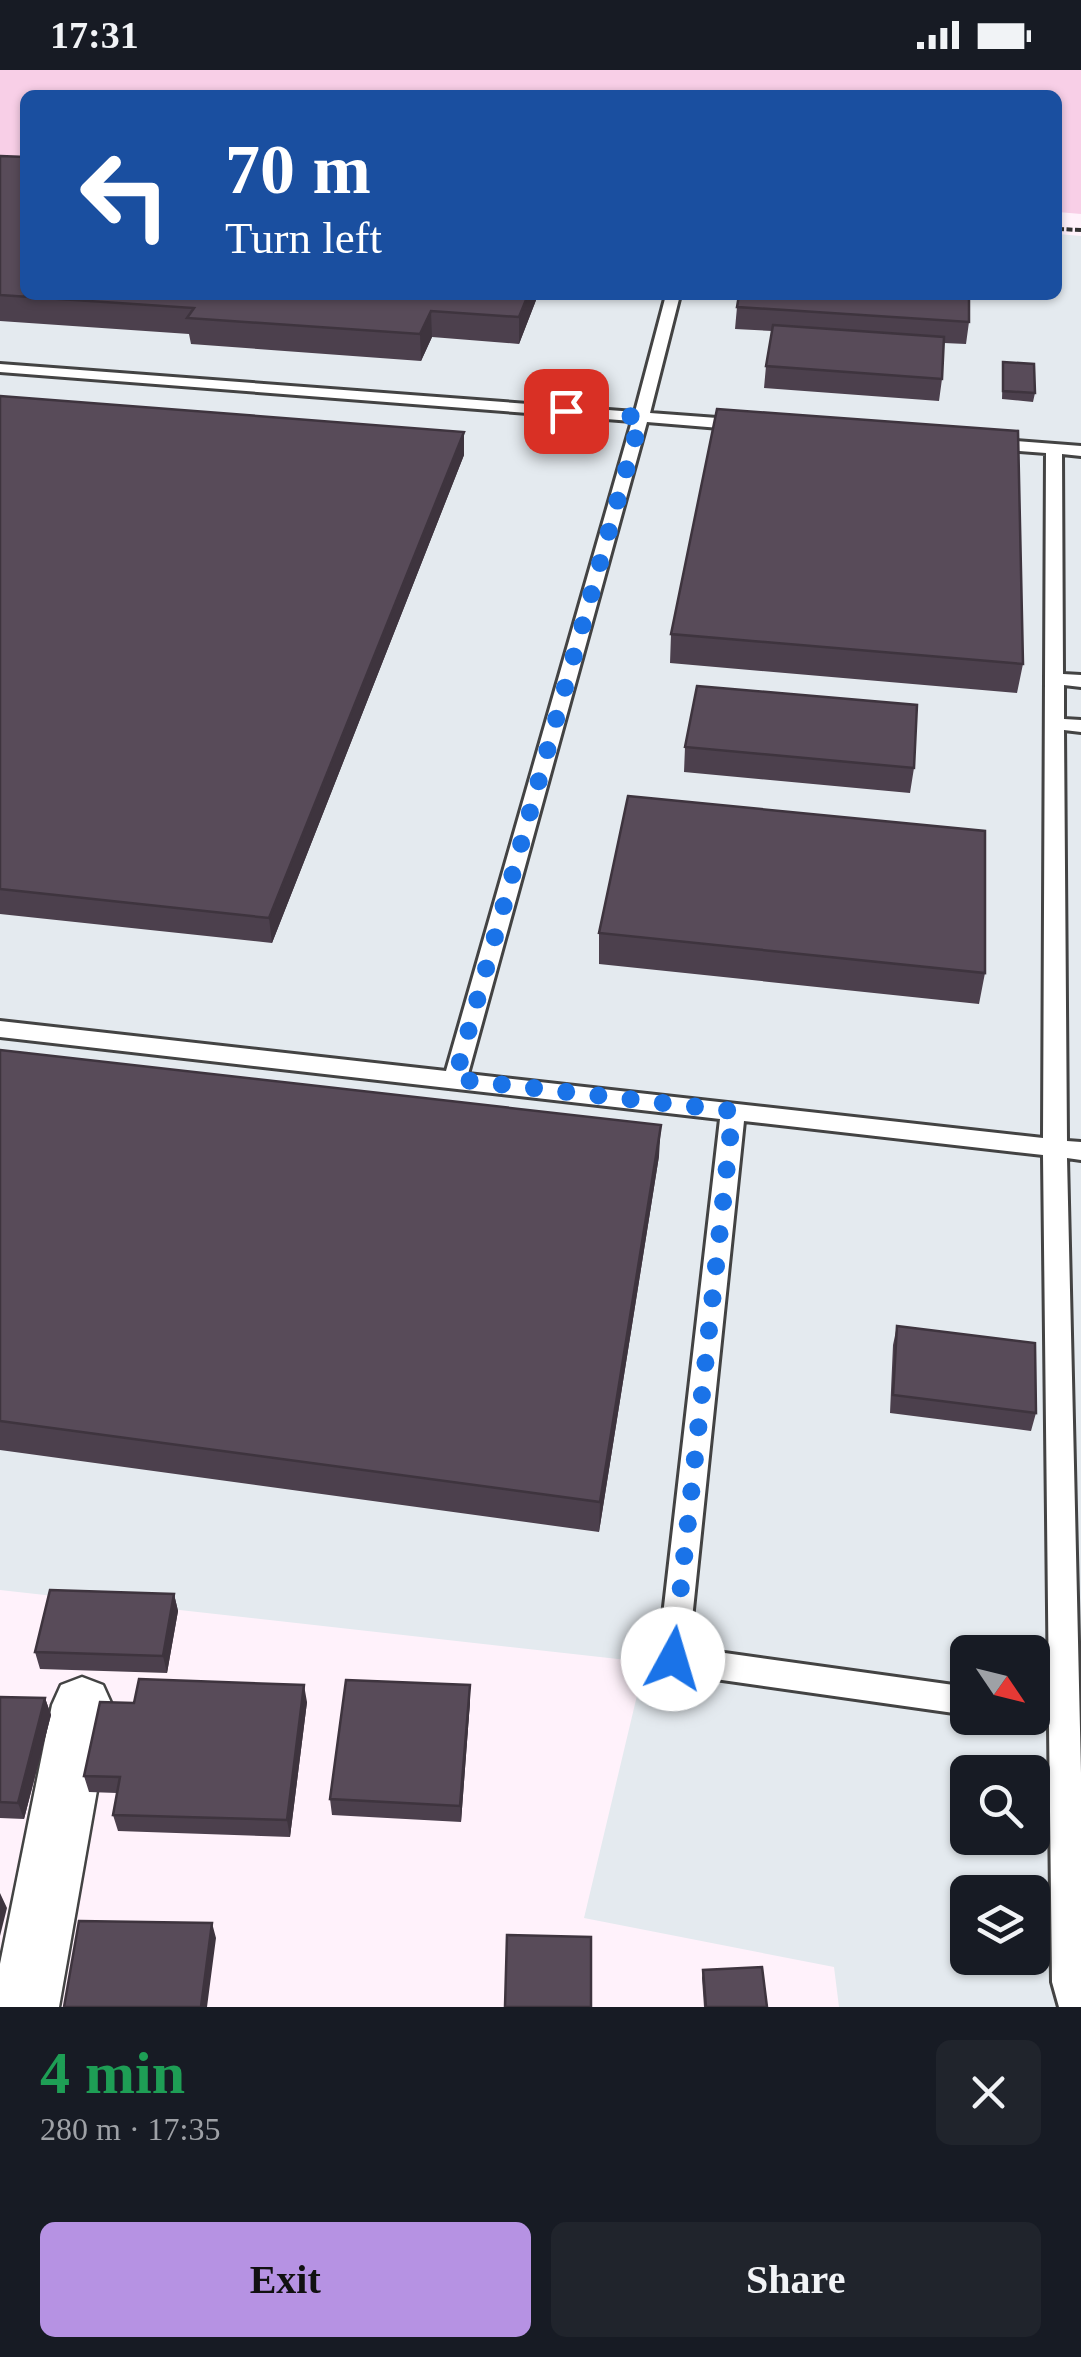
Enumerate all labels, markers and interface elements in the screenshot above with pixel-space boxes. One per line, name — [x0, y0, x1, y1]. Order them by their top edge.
text: 17:31 — [50, 14, 139, 56]
icon: left — [60, 130, 190, 260]
text: 70 m — [225, 131, 371, 208]
text: Turn left — [225, 213, 382, 263]
pin — [524, 369, 609, 454]
icon: arrive — [539, 384, 594, 439]
position arrow — [621, 1607, 725, 1711]
north arrow — [950, 1635, 1050, 1735]
map controls — [950, 1635, 1050, 1975]
button: search — [950, 1755, 1050, 1855]
button: layers — [950, 1875, 1050, 1975]
text: 4 min — [40, 2040, 185, 2106]
button: close — [936, 2040, 1041, 2145]
text: 280 m · 17:35 — [40, 2111, 220, 2147]
button: Exit — [40, 2222, 531, 2337]
button: Share — [551, 2222, 1041, 2337]

